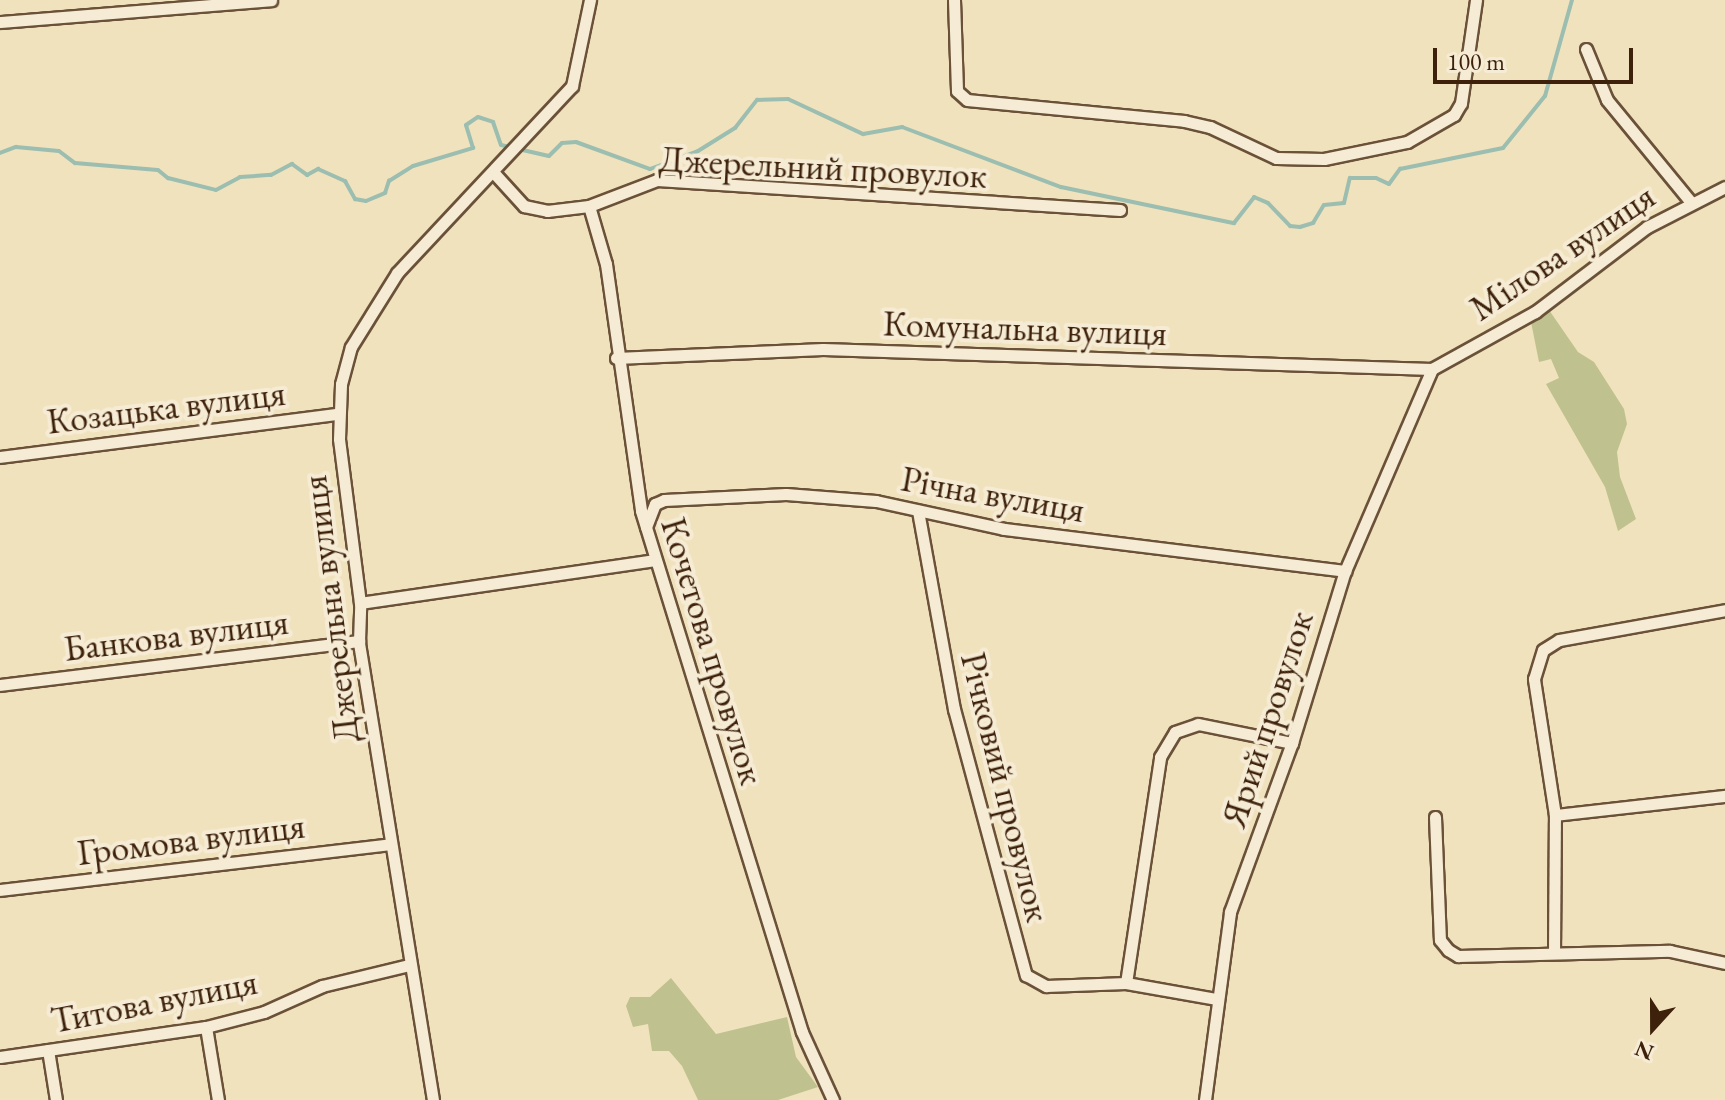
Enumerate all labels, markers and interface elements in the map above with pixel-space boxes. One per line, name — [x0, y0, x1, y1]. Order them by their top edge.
scale bar — [1437, 32, 1637, 82]
text: 100 m — [1447, 46, 1505, 77]
street label: Джерельний провулок — [658, 137, 988, 197]
street label: Мілова вулиця — [1461, 174, 1663, 330]
street label: Комунальна вулиця — [882, 301, 1168, 355]
street label: Козацька вулиця — [44, 371, 288, 443]
street label: Річна вулиця — [898, 457, 1088, 531]
street label: Джерельна вулиця — [292, 473, 368, 745]
street label: Кочетова провулок — [652, 512, 774, 790]
street label: Банкова вулиця — [61, 600, 291, 670]
street label: Ярий провулок — [1212, 606, 1322, 832]
street label: Річковий провулок — [952, 648, 1060, 926]
street label: Громова вулиця — [75, 804, 307, 874]
street label: Титова вулиця — [47, 960, 261, 1042]
north arrow — [1613, 988, 1693, 1068]
text: N — [1631, 1034, 1658, 1068]

